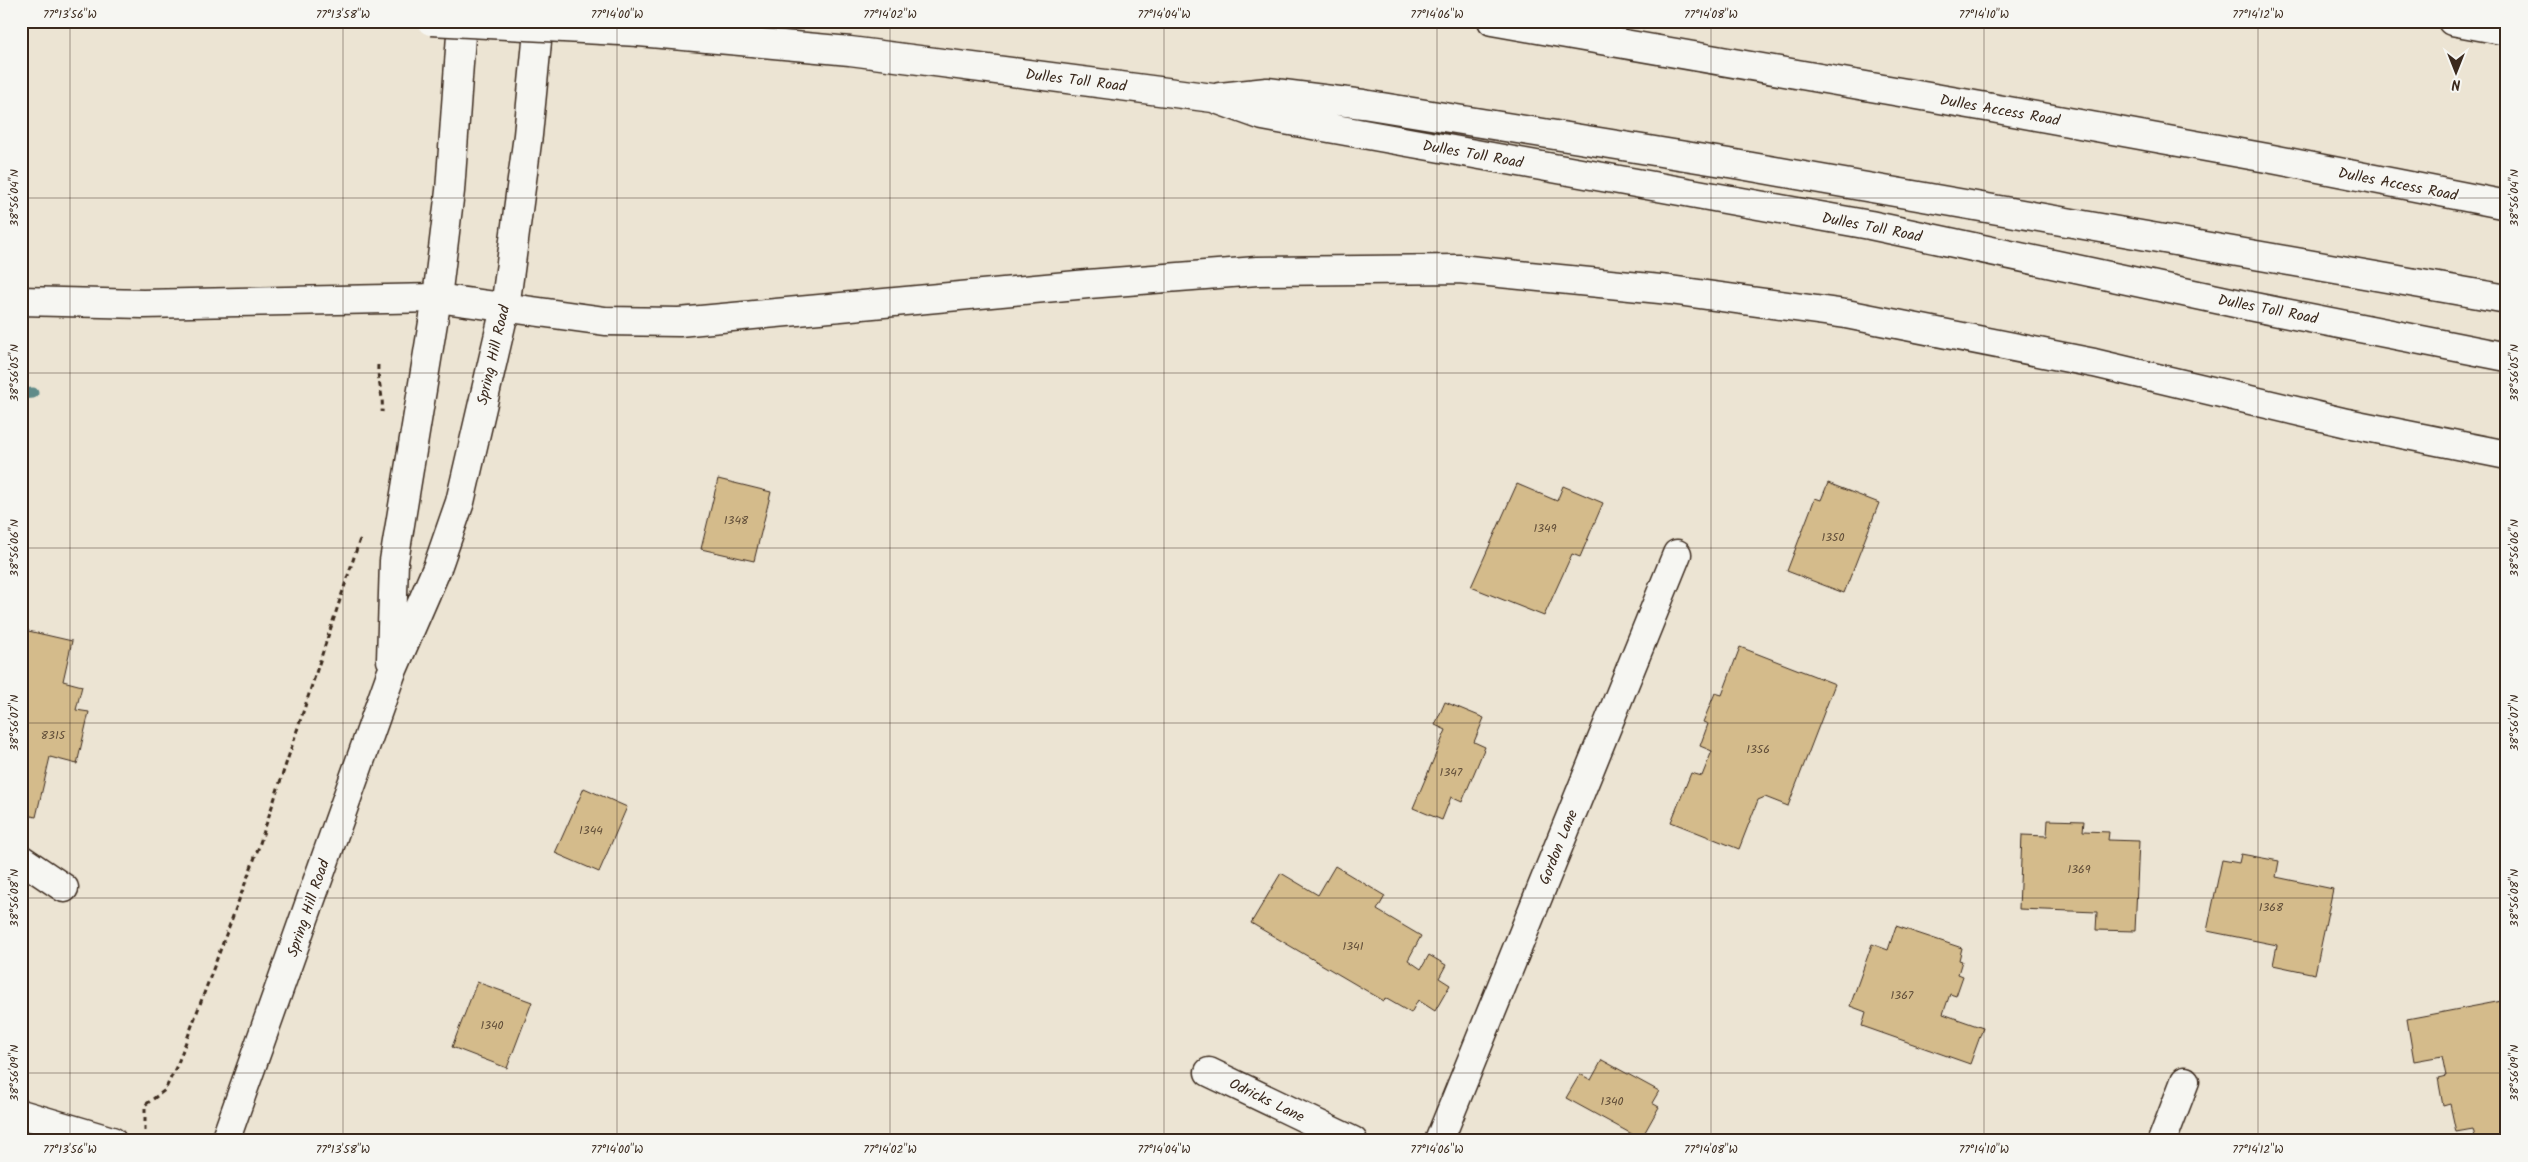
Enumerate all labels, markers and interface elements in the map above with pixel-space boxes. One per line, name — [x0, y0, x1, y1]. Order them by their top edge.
text: 77°13'56"W — [43, 5, 97, 24]
text: 77°13'58"W — [316, 5, 370, 24]
text: 77°14'00"W — [591, 5, 643, 24]
text: 77°14'02"W — [863, 5, 917, 24]
text: 77°14'04"W — [1137, 5, 1191, 24]
text: 77°14'06"W — [1410, 5, 1464, 24]
text: 77°14'08"W — [1684, 5, 1738, 24]
text: 77°14'10"W — [1959, 5, 2009, 24]
text: 77°14'12"W — [2232, 5, 2284, 24]
north arrow — [2430, 48, 2480, 98]
street label: Dulles Toll Road — [1024, 63, 1128, 99]
text: N — [2451, 73, 2460, 95]
street label: Dulles Access Road — [1938, 89, 2062, 133]
street label: Dulles Toll Road — [1421, 134, 1525, 176]
street label: Dulles Access Road — [2336, 162, 2460, 208]
text: 38°56'04"N — [5, 169, 24, 227]
text: 38°56'04"N — [2505, 169, 2524, 227]
street label: Dulles Toll Road — [1820, 207, 1924, 250]
street label: Dulles Toll Road — [2216, 289, 2320, 332]
street label: Spring Hill Road — [471, 302, 517, 408]
text: 38°56'05"N — [5, 344, 24, 402]
text: 38°56'05"N — [2505, 344, 2524, 402]
house number: 1348 — [724, 511, 749, 530]
text: 38°56'06"N — [5, 519, 24, 577]
house number: 1349 — [1533, 519, 1557, 538]
text: 38°56'06"N — [2505, 519, 2524, 577]
house number: 1350 — [1821, 528, 1845, 547]
text: 38°56'07"N — [5, 695, 24, 751]
text: 38°56'07"N — [2505, 695, 2524, 751]
house number: 8315 — [41, 726, 67, 745]
house number: 1356 — [1746, 740, 1770, 759]
house number: 1347 — [1440, 763, 1463, 782]
street label: Gordon Lane — [1533, 806, 1585, 889]
house number: 1344 — [579, 821, 603, 840]
street label: Spring Hill Road — [281, 856, 337, 960]
house number: 1369 — [2067, 860, 2091, 879]
text: 38°56'08"N — [5, 869, 24, 927]
text: 38°56'08"N — [2505, 869, 2524, 927]
house number: 1368 — [2259, 898, 2284, 917]
house number: 1341 — [1342, 937, 1364, 956]
house number: 1367 — [1891, 986, 1914, 1005]
house number: 1340 — [480, 1016, 504, 1035]
text: 38°56'09"N — [5, 1045, 24, 1101]
text: 38°56'09"N — [2505, 1045, 2524, 1101]
street label: Odricks Lane — [1225, 1072, 1309, 1130]
house number: 1340 — [1600, 1092, 1624, 1111]
text: 77°13'56"W — [43, 1140, 97, 1159]
text: 77°13'58"W — [316, 1140, 370, 1159]
text: 77°14'00"W — [591, 1140, 643, 1159]
text: 77°14'02"W — [863, 1140, 917, 1159]
text: 77°14'04"W — [1137, 1140, 1191, 1159]
text: 77°14'06"W — [1410, 1140, 1464, 1159]
text: 77°14'08"W — [1684, 1140, 1738, 1159]
text: 77°14'10"W — [1959, 1140, 2009, 1159]
text: 77°14'12"W — [2232, 1140, 2284, 1159]

